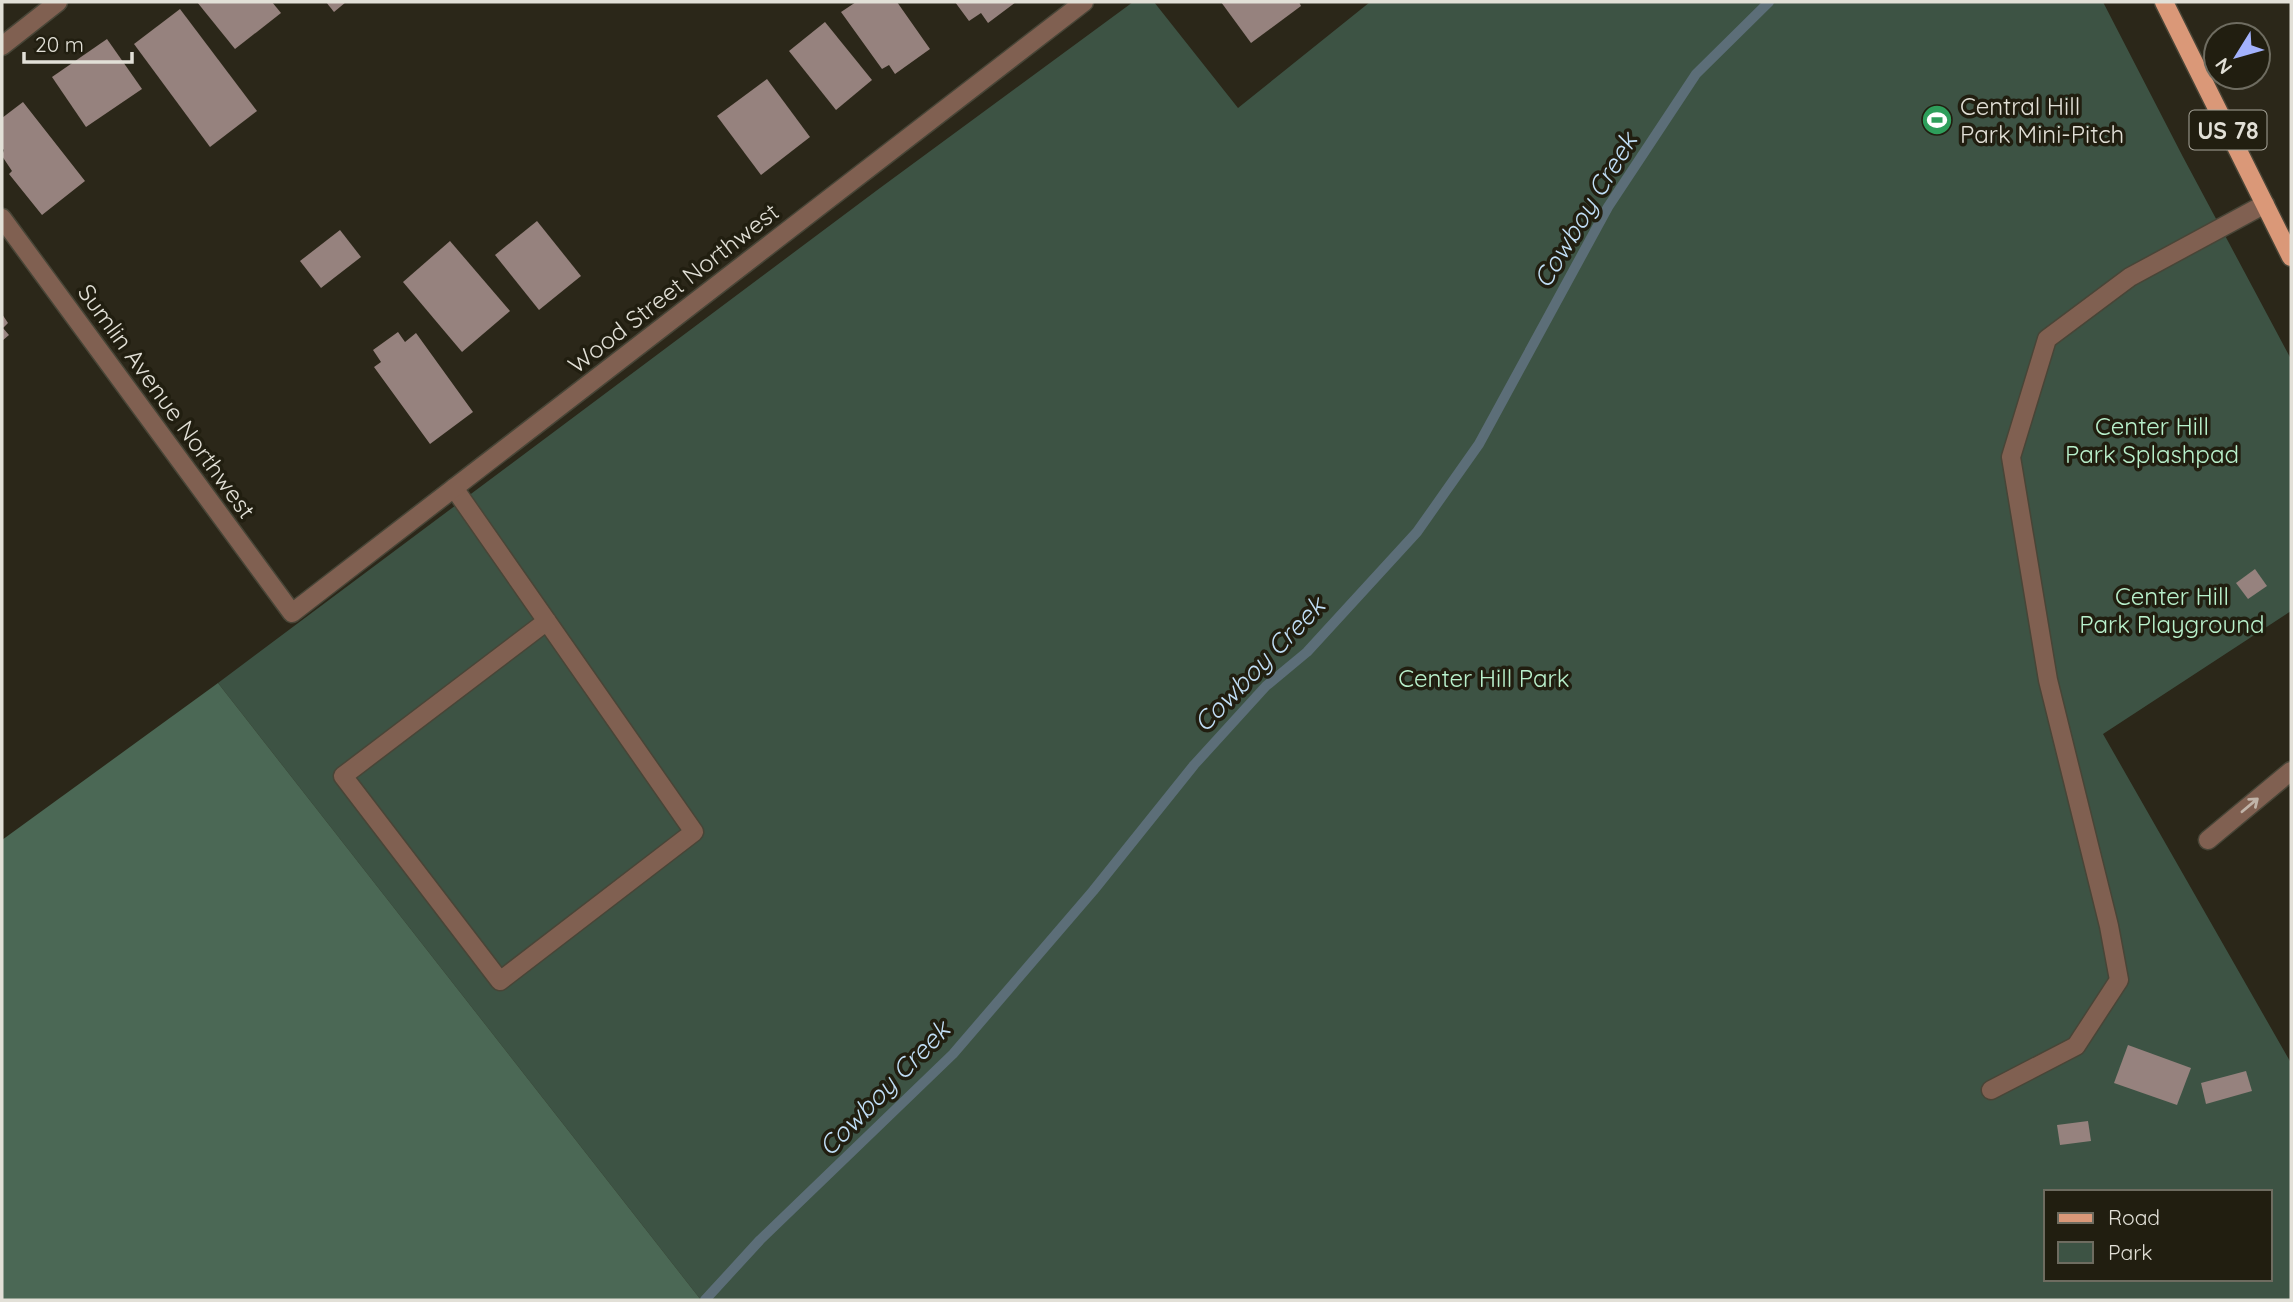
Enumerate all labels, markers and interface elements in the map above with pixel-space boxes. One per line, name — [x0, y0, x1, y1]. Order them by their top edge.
scale bar — [24, 21, 133, 65]
north arrow — [2202, 21, 2272, 91]
text: 20 m — [35, 31, 84, 57]
text: N — [2210, 53, 2237, 79]
place label: Central Hill Park Mini-Pitch — [1960, 91, 2124, 149]
sports icon: Central Hill Park Mini-Pitch — [1920, 103, 1954, 137]
road number: US 78 — [2190, 111, 2266, 150]
water label: Cowboy Creek — [1526, 125, 1645, 294]
street label: Wood Street Northwest — [562, 196, 784, 380]
street label: Sumlin Avenue Northwest — [72, 278, 262, 524]
park label: Center Hill Park Splashpad — [2065, 411, 2239, 469]
park label: Center Hill Park Playground — [2079, 581, 2265, 639]
water label: Cowboy Creek — [1186, 588, 1333, 739]
park label: Center Hill Park — [1398, 663, 1570, 693]
one-way arrow — [2240, 798, 2258, 813]
water label: Cowboy Creek — [811, 1012, 958, 1163]
legend — [2044, 1190, 2272, 1281]
text: Road — [2108, 1204, 2160, 1230]
text: Park — [2108, 1239, 2152, 1265]

